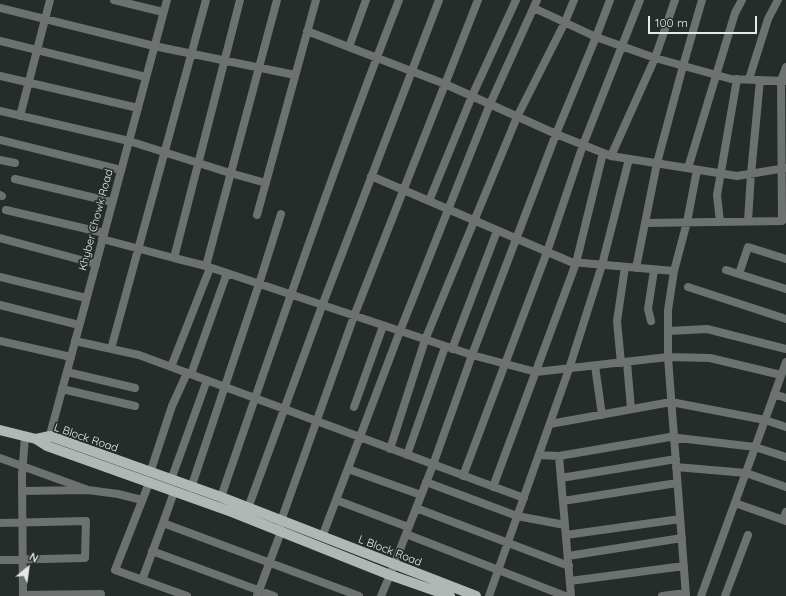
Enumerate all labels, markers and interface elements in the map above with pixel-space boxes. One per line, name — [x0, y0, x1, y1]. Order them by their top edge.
scale bar — [650, 8, 759, 34]
text: 100 m — [655, 15, 688, 30]
street label: Khyber Chowk Road — [76, 168, 116, 272]
street label: L Block Road — [52, 421, 120, 455]
street label: L Block Road — [356, 533, 424, 569]
north arrow — [8, 548, 48, 588]
text: N — [27, 549, 41, 566]

